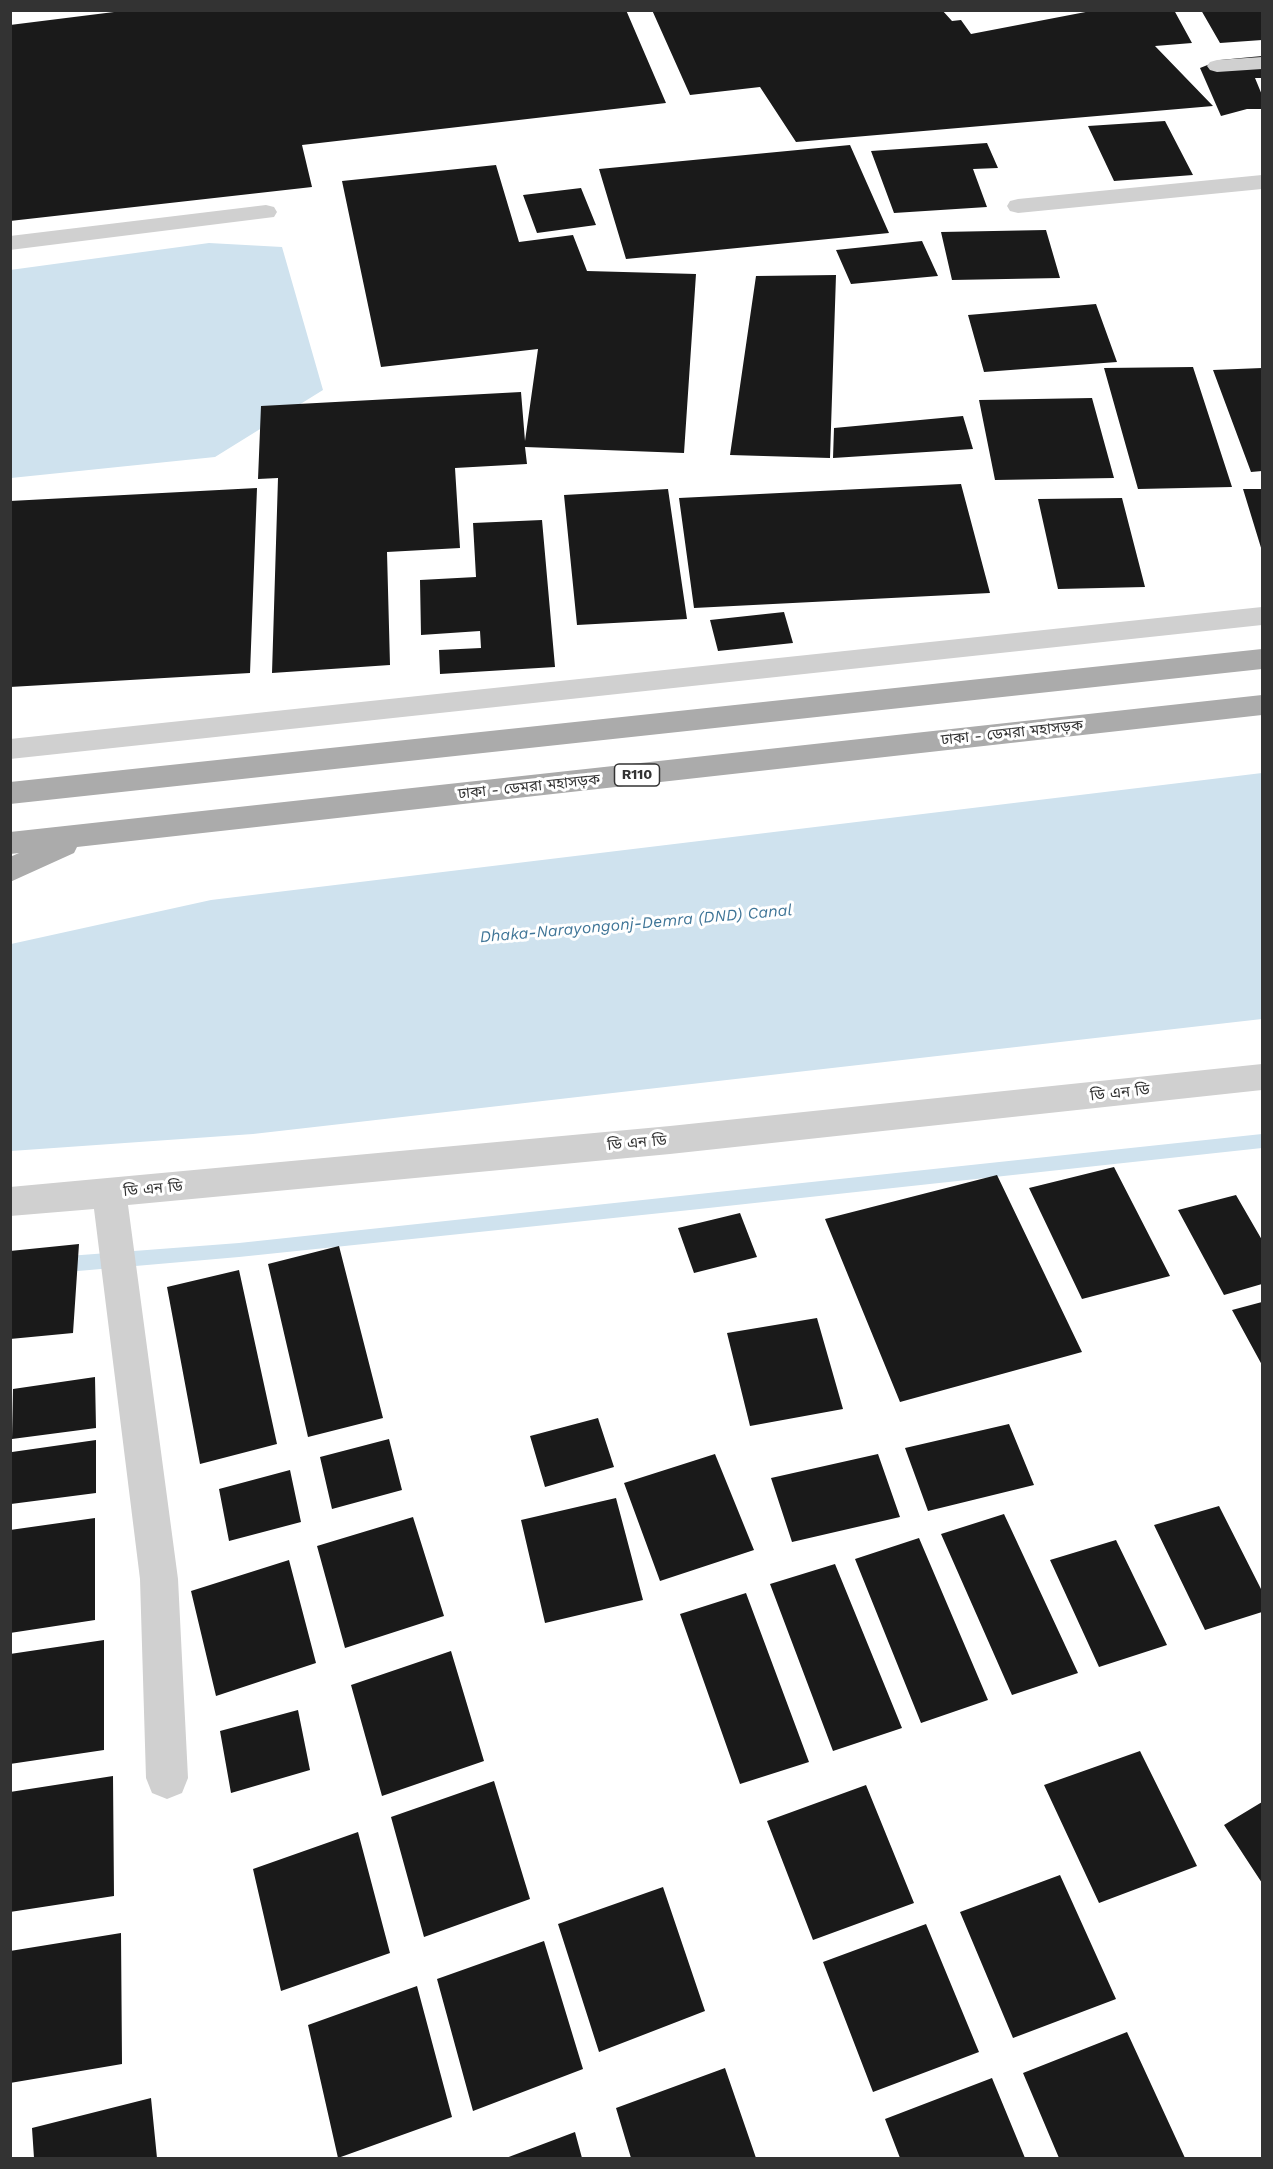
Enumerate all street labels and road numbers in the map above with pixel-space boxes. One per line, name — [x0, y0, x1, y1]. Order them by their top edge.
street label: ঢাকা - ডেমরা মহাসড়ক — [940, 717, 1084, 749]
road number: R110 — [614, 764, 660, 786]
street label: ঢাকা - ডেমরা মহাসড়ক — [457, 771, 601, 803]
street label: ডি এন ডি — [1089, 1081, 1151, 1105]
street label: ডি এন ডি — [607, 1131, 667, 1155]
street label: ডি এন ডি — [123, 1177, 183, 1201]

